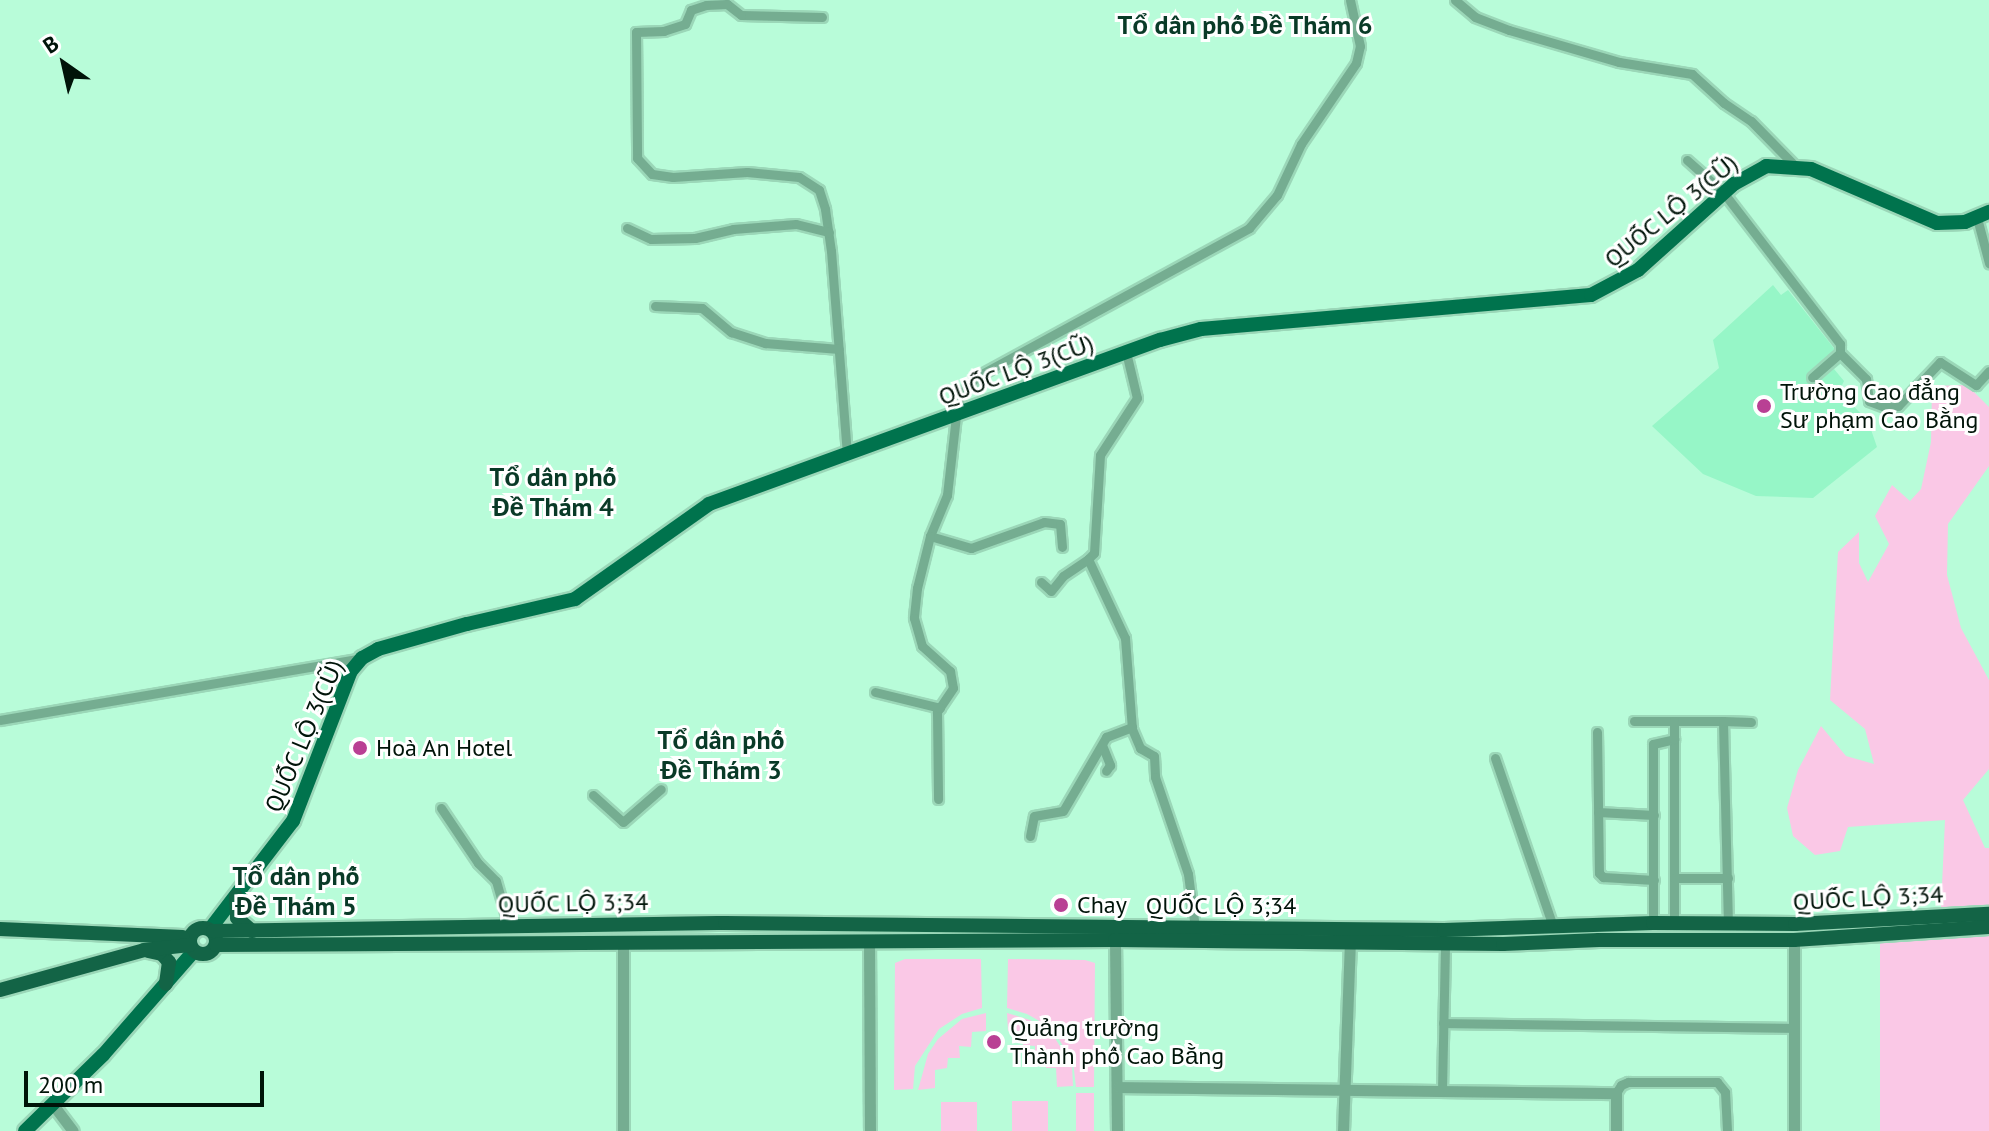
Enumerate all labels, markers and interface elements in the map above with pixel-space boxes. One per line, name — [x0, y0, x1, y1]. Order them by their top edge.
district label: Tổ dân phố Đề Thám 6 — [1117, 9, 1373, 41]
north arrow — [24, 24, 104, 104]
text: B — [37, 29, 64, 59]
street label: QUỐC LỘ 3(CŨ) — [1598, 148, 1744, 274]
street label: QUỐC LỘ 3(CŨ) — [934, 328, 1098, 412]
place label: Trường Cao đẳng Sư phạm Cao Bằng — [1780, 378, 1978, 434]
marker: Trường Cao đẳng Sư phạm Cao Bằng — [1755, 397, 1773, 415]
district label: Tổ dân phố Đề Thám 4 — [489, 461, 617, 522]
street label: QUỐC LỘ 3(CŨ) — [259, 655, 349, 817]
district label: Tổ dân phố Đề Thám 3 — [657, 724, 785, 786]
place label: Hoà An Hotel — [376, 734, 513, 762]
marker: Hoà An Hotel — [351, 739, 369, 757]
district label: Tổ dân phố Đề Thám 5 — [232, 860, 360, 922]
street label: QUỐC LỘ 3;34 — [1792, 880, 1944, 916]
street label: QUỐC LỘ 3;34 — [497, 887, 649, 919]
place label: Chay — [1077, 891, 1127, 919]
street label: QUỐC LỘ 3;34 — [1145, 892, 1297, 920]
marker: Chay — [1052, 896, 1070, 914]
place label: Quảng trường Thành phố Cao Bằng — [1010, 1014, 1224, 1070]
marker: Quảng trường Thành phố Cao Bằng — [985, 1033, 1003, 1051]
scale bar — [28, 1055, 268, 1105]
text: 200 m — [38, 1069, 103, 1100]

